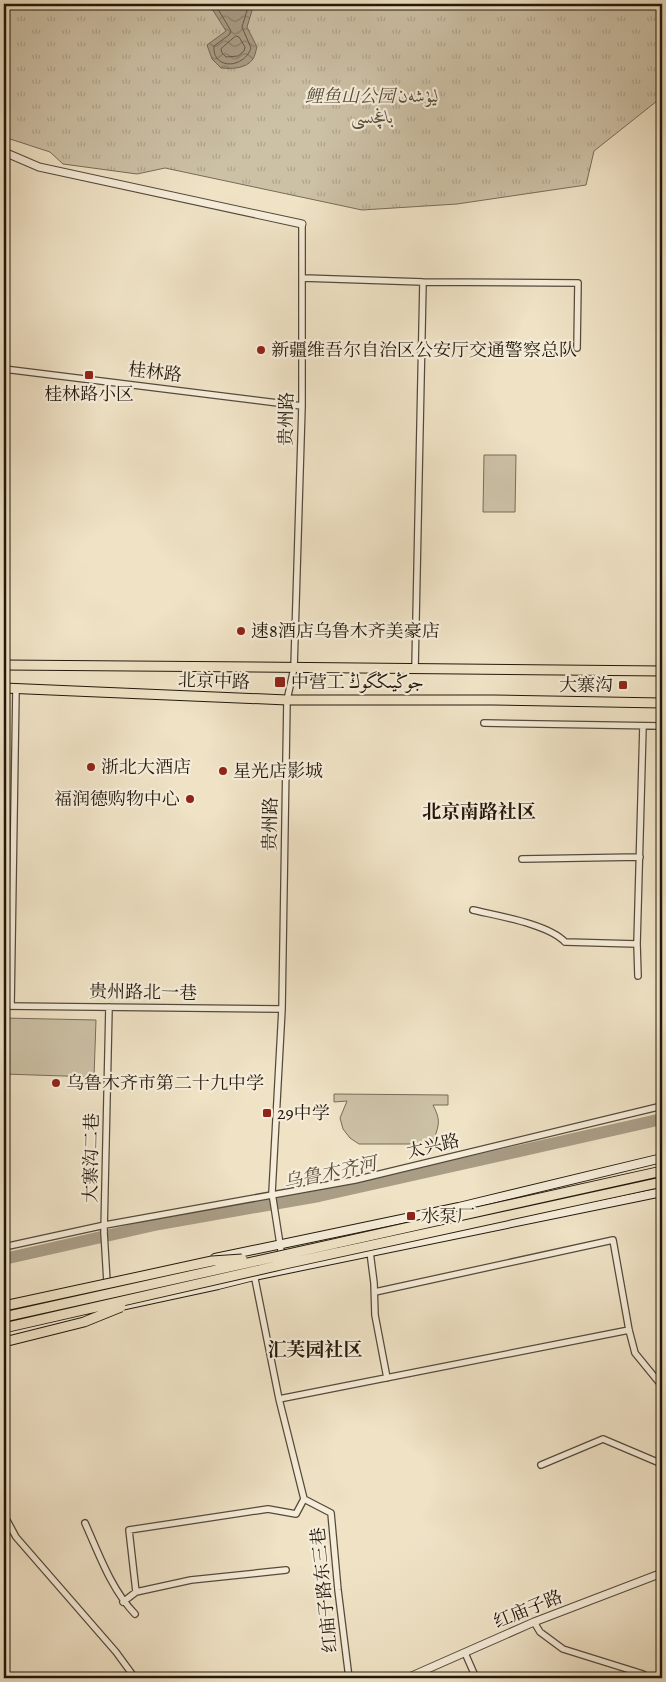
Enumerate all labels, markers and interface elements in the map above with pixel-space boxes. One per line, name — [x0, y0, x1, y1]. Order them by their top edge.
park label: 鲤鱼山公园 ليۇشەن باغچىسى — [305, 84, 439, 130]
place label: 新疆维吾尔自治区公安厅交通警察总队 — [271, 338, 577, 362]
marker: 新疆维吾尔自治区公安厅交通警察总队 — [255, 344, 267, 356]
street label: 桂林路 — [127, 357, 183, 387]
marker: 桂林路小区 — [83, 369, 95, 381]
place label: 桂林路小区 — [44, 382, 134, 406]
street label: 贵州路 — [274, 392, 298, 446]
place label: 速8酒店乌鲁木齐美豪店 — [251, 619, 440, 643]
marker: 速8酒店乌鲁木齐美豪店 — [235, 625, 247, 637]
street label: 北京中路 — [178, 668, 250, 694]
place label: 中营工 جوڭيىڭگوڭ — [291, 670, 424, 694]
place label: 大寨沟 — [559, 673, 613, 697]
marker: 中营工 جوڭيىڭگوڭ — [273, 675, 287, 689]
marker: 大寨沟 — [617, 679, 629, 691]
place label: 浙北大酒店 — [101, 755, 191, 779]
place label: 星光店影城 — [233, 759, 323, 783]
marker: 浙北大酒店 — [85, 761, 97, 773]
marker: 星光店影城 — [217, 765, 229, 777]
place label: 福润德购物中心 — [54, 787, 180, 811]
marker: 福润德购物中心 — [184, 793, 196, 805]
street label: 贵州路 — [258, 797, 282, 851]
district label: 北京南路社区 — [422, 799, 536, 825]
street label: 贵州路北一巷 — [89, 979, 197, 1005]
place label: 乌鲁木齐市第二十九中学 — [66, 1071, 264, 1095]
marker: 乌鲁木齐市第二十九中学 — [50, 1077, 62, 1089]
place label: 29中学 — [277, 1101, 330, 1125]
marker: 29中学 — [261, 1107, 273, 1119]
street label: 大寨沟二巷 — [78, 1113, 104, 1203]
street label: 太兴路 — [404, 1128, 462, 1164]
water label: 乌鲁木齐河 — [281, 1150, 382, 1196]
place label: 水泵厂 — [421, 1204, 475, 1228]
marker: 水泵厂 — [405, 1210, 417, 1222]
district label: 汇芙园社区 — [267, 1337, 363, 1363]
street label: 红庙子路东三巷 — [305, 1526, 343, 1654]
street label: 红庙子路 — [490, 1584, 566, 1634]

